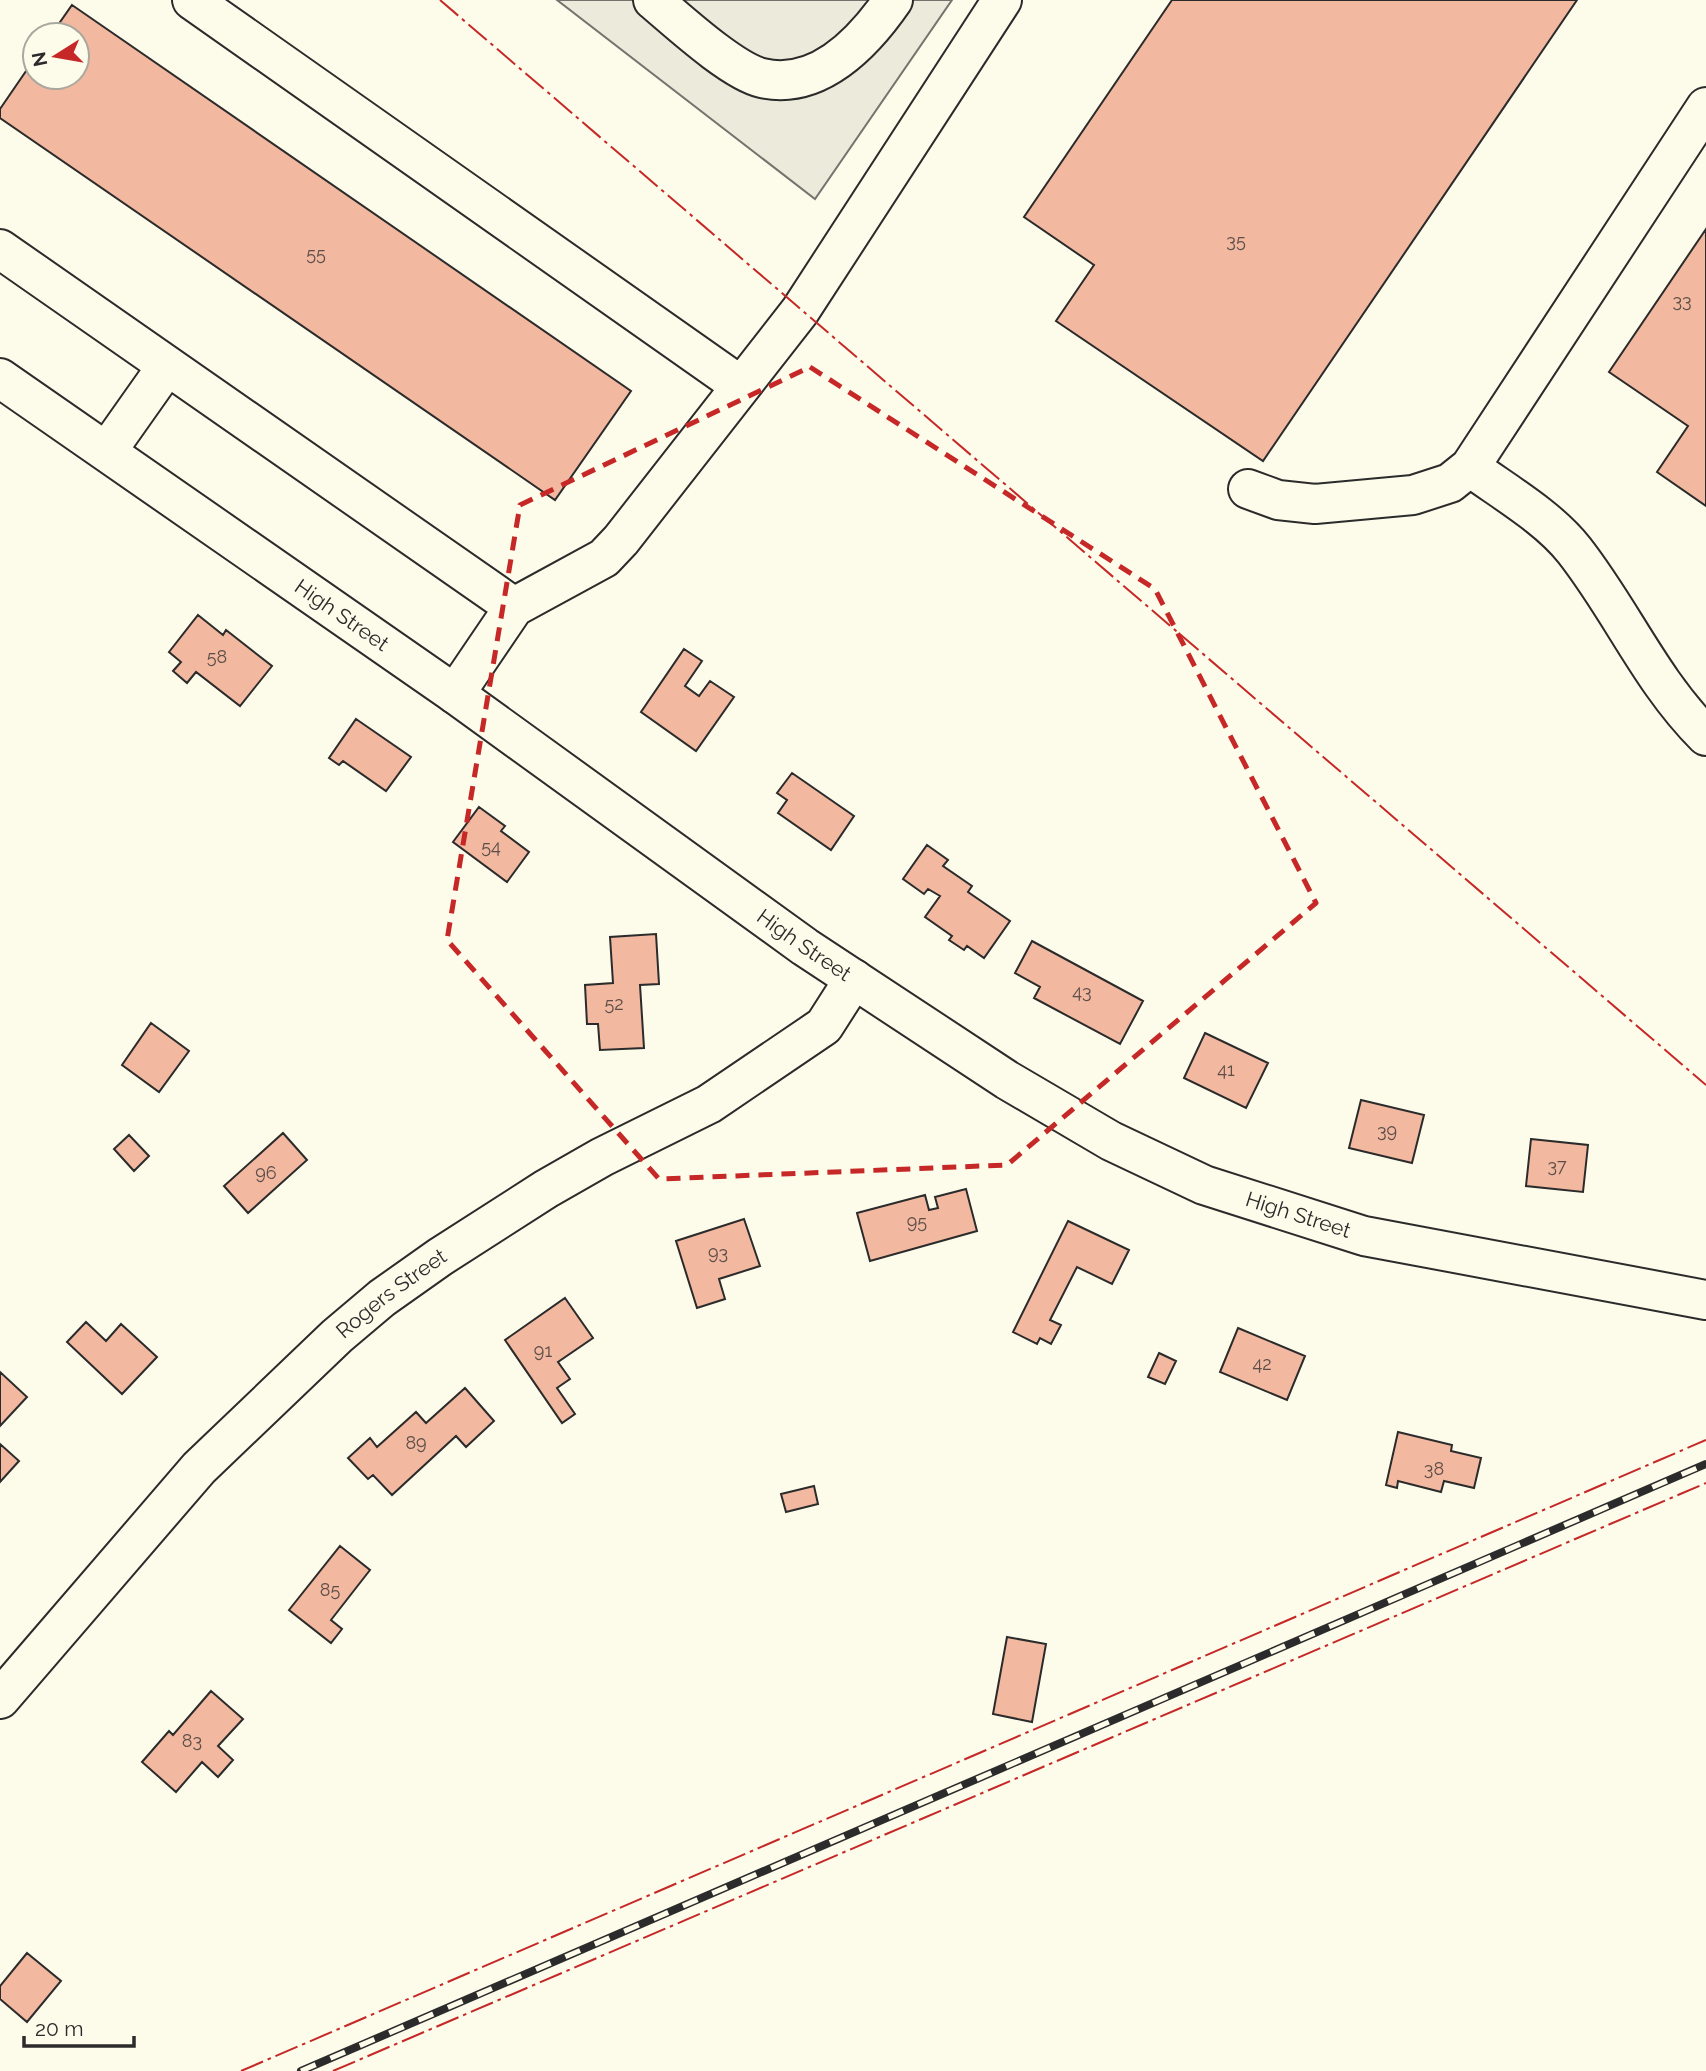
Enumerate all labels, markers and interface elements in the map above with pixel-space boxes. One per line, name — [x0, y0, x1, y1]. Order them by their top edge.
north arrow — [21, 21, 91, 91]
text: N — [27, 50, 51, 68]
house number: 35 — [1226, 230, 1246, 251]
house number: 55 — [306, 243, 326, 264]
house number: 33 — [1672, 290, 1692, 311]
street label: High Street — [290, 574, 394, 656]
house number: 58 — [207, 646, 227, 667]
house number: 54 — [481, 836, 501, 857]
street label: High Street — [752, 903, 856, 986]
house number: 43 — [1072, 981, 1092, 1002]
house number: 52 — [604, 993, 624, 1014]
house number: 41 — [1217, 1059, 1235, 1080]
house number: 39 — [1377, 1120, 1397, 1141]
house number: 37 — [1547, 1155, 1567, 1176]
house number: 96 — [255, 1162, 277, 1183]
street label: High Street — [1243, 1186, 1354, 1243]
house number: 95 — [907, 1211, 927, 1232]
house number: 93 — [708, 1242, 728, 1263]
street label: Rogers Street — [331, 1243, 451, 1343]
house number: 91 — [534, 1340, 552, 1361]
house number: 42 — [1252, 1353, 1272, 1374]
house number: 89 — [405, 1432, 427, 1453]
house number: 38 — [1424, 1458, 1444, 1479]
house number: 85 — [320, 1579, 340, 1600]
house number: 83 — [182, 1730, 202, 1751]
scale bar — [24, 2004, 135, 2048]
text: 20 m — [35, 2016, 83, 2041]

